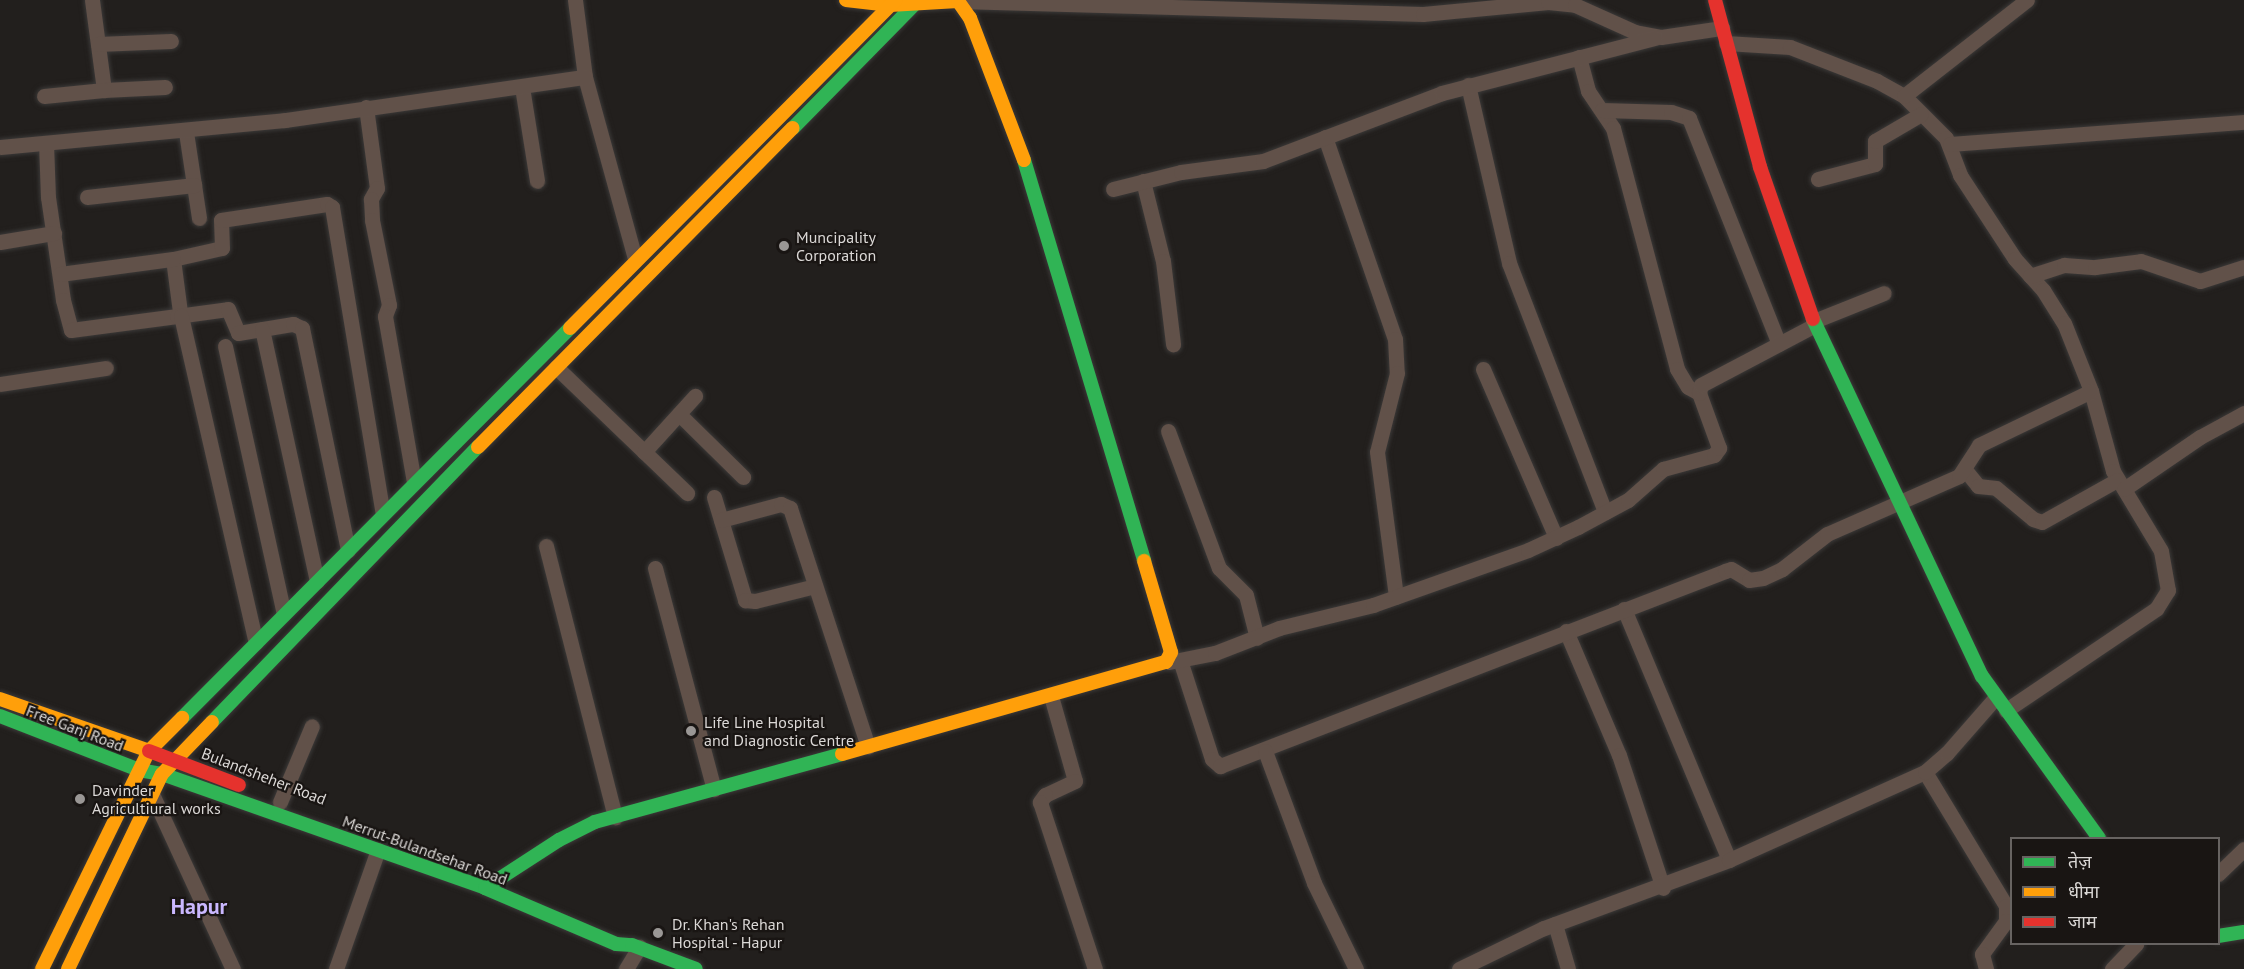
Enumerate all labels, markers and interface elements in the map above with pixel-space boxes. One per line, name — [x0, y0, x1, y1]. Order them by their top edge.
place label: Muncipality Corporation — [796, 227, 876, 265]
marker: Muncipality Corporation — [777, 239, 791, 253]
street label: Free Ganj Road — [23, 701, 127, 755]
place label: Life Line Hospital and Diagnostic Centre — [704, 712, 855, 750]
marker: Life Line Hospital and Diagnostic Centre — [682, 722, 700, 740]
street label: Bulandsheher Road — [199, 743, 329, 809]
place label: Davinder Agricultiural works — [92, 780, 221, 818]
marker: Davinder Agricultiural works — [73, 792, 87, 806]
street label: Merrut-Bulandsehar Road — [340, 811, 510, 889]
legend — [2010, 837, 2220, 945]
text: तेज़ — [2068, 850, 2092, 873]
text: धीमा — [2068, 880, 2099, 903]
district label: Hapur — [171, 894, 227, 920]
text: जाम — [2068, 910, 2097, 933]
place label: Dr. Khan's Rehan Hospital - Hapur — [672, 914, 786, 952]
marker: Dr. Khan's Rehan Hospital - Hapur — [649, 924, 667, 942]

